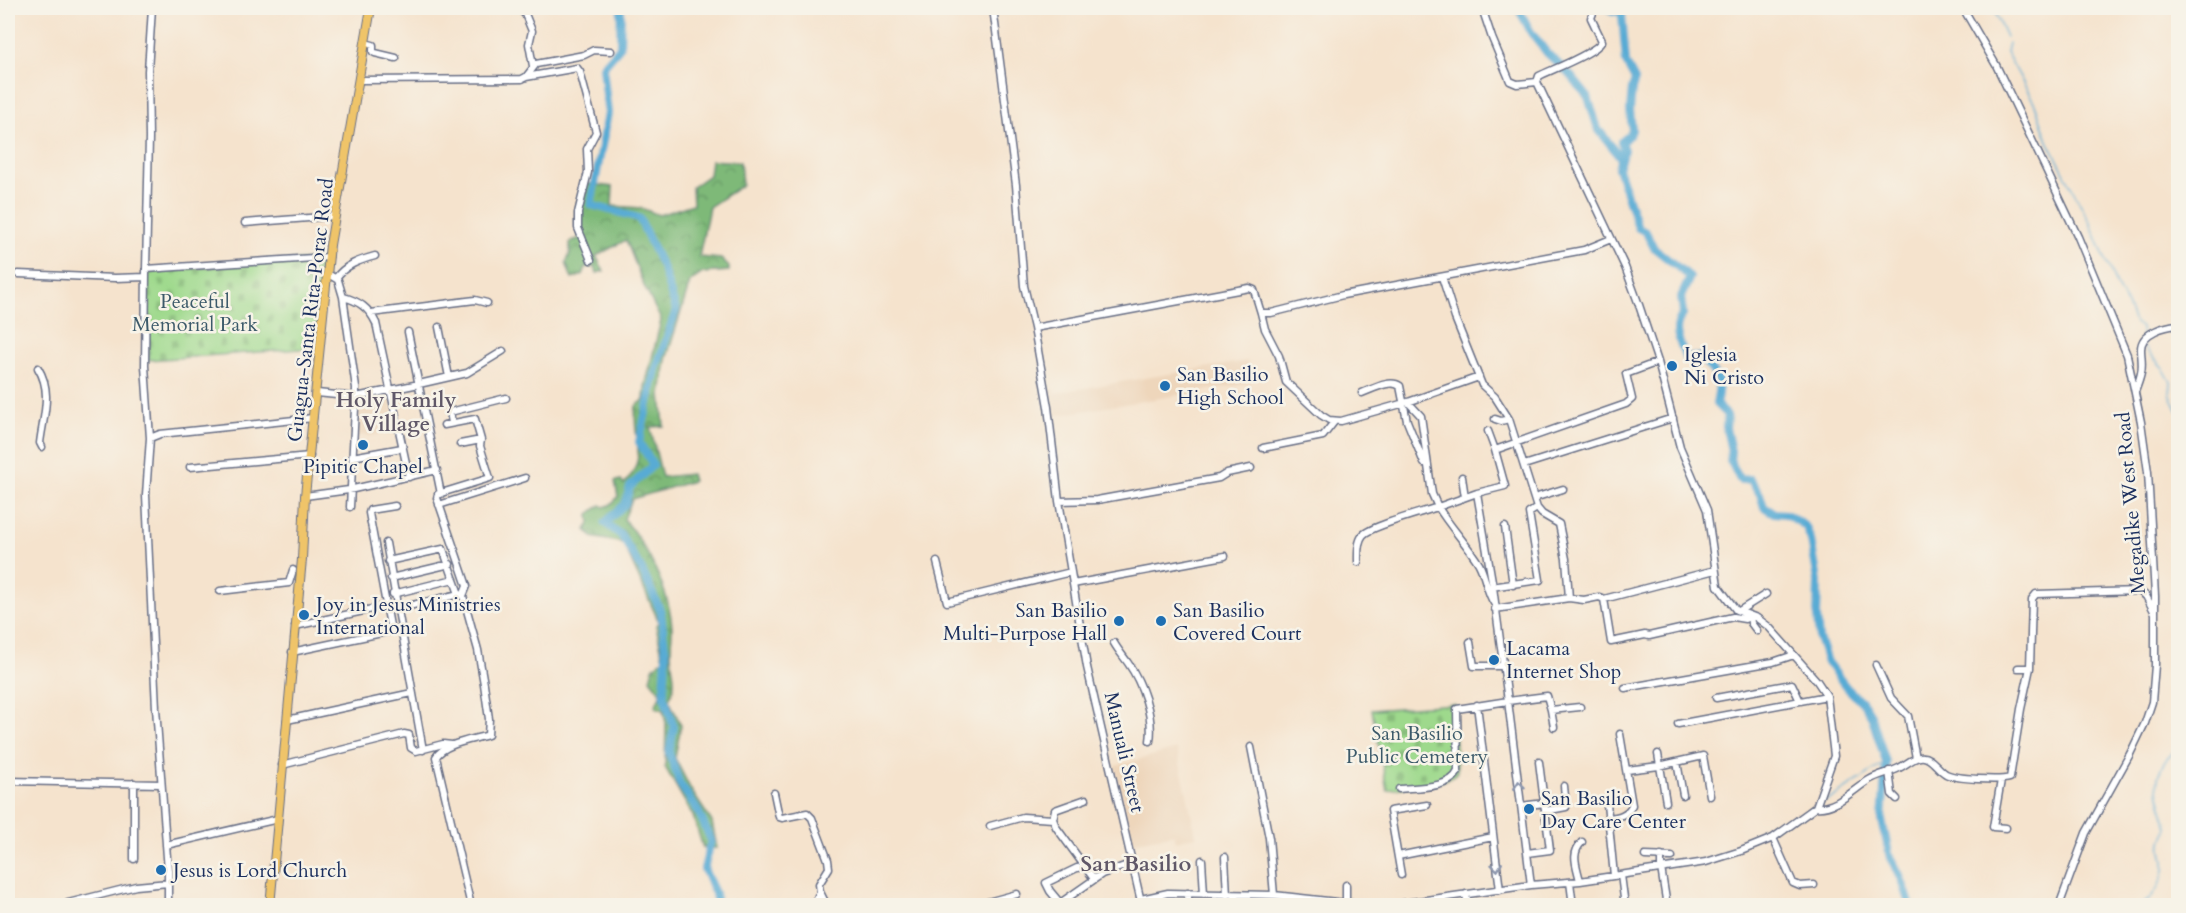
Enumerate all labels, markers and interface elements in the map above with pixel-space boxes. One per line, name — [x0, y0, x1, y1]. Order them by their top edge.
street label: Guagua-Santa Rita-Porac Road — [281, 176, 340, 444]
park label: Peaceful Memorial Park — [132, 288, 258, 338]
place label: Iglesia Ni Cristo — [1684, 341, 1764, 391]
marker: Iglesia Ni Cristo — [1665, 359, 1679, 373]
place label: San Basilio High School — [1177, 361, 1284, 411]
marker: San Basilio High School — [1158, 379, 1172, 393]
district label: Holy Family Village — [336, 386, 456, 439]
street label: Megadike West Road — [2109, 410, 2152, 595]
marker: Pipitic Chapel — [356, 438, 370, 452]
place label: Pipitic Chapel — [303, 453, 423, 480]
place label: Joy in Jesus Ministries International — [313, 591, 501, 641]
place label: San Basilio Multi-Purpose Hall — [943, 597, 1107, 647]
place label: San Basilio Covered Court — [1173, 597, 1302, 647]
marker: Joy in Jesus Ministries International — [297, 608, 311, 622]
marker: San Basilio Multi-Purpose Hall — [1112, 614, 1126, 628]
marker: San Basilio Covered Court — [1154, 614, 1168, 628]
place label: Lacama Internet Shop — [1506, 635, 1621, 685]
marker: Lacama Internet Shop — [1487, 653, 1501, 667]
street label: Manuali Street — [1098, 689, 1152, 816]
park label: San Basilio Public Cemetery — [1346, 720, 1489, 770]
one-way arrow — [1513, 781, 1525, 790]
place label: San Basilio Day Care Center — [1541, 785, 1687, 835]
marker: San Basilio Day Care Center — [1522, 802, 1536, 816]
district label: San Basilio — [1081, 849, 1192, 879]
place label: Jesus is Lord Church — [170, 857, 347, 884]
marker: Jesus is Lord Church — [154, 863, 168, 877]
one-way arrow — [1490, 863, 1502, 872]

